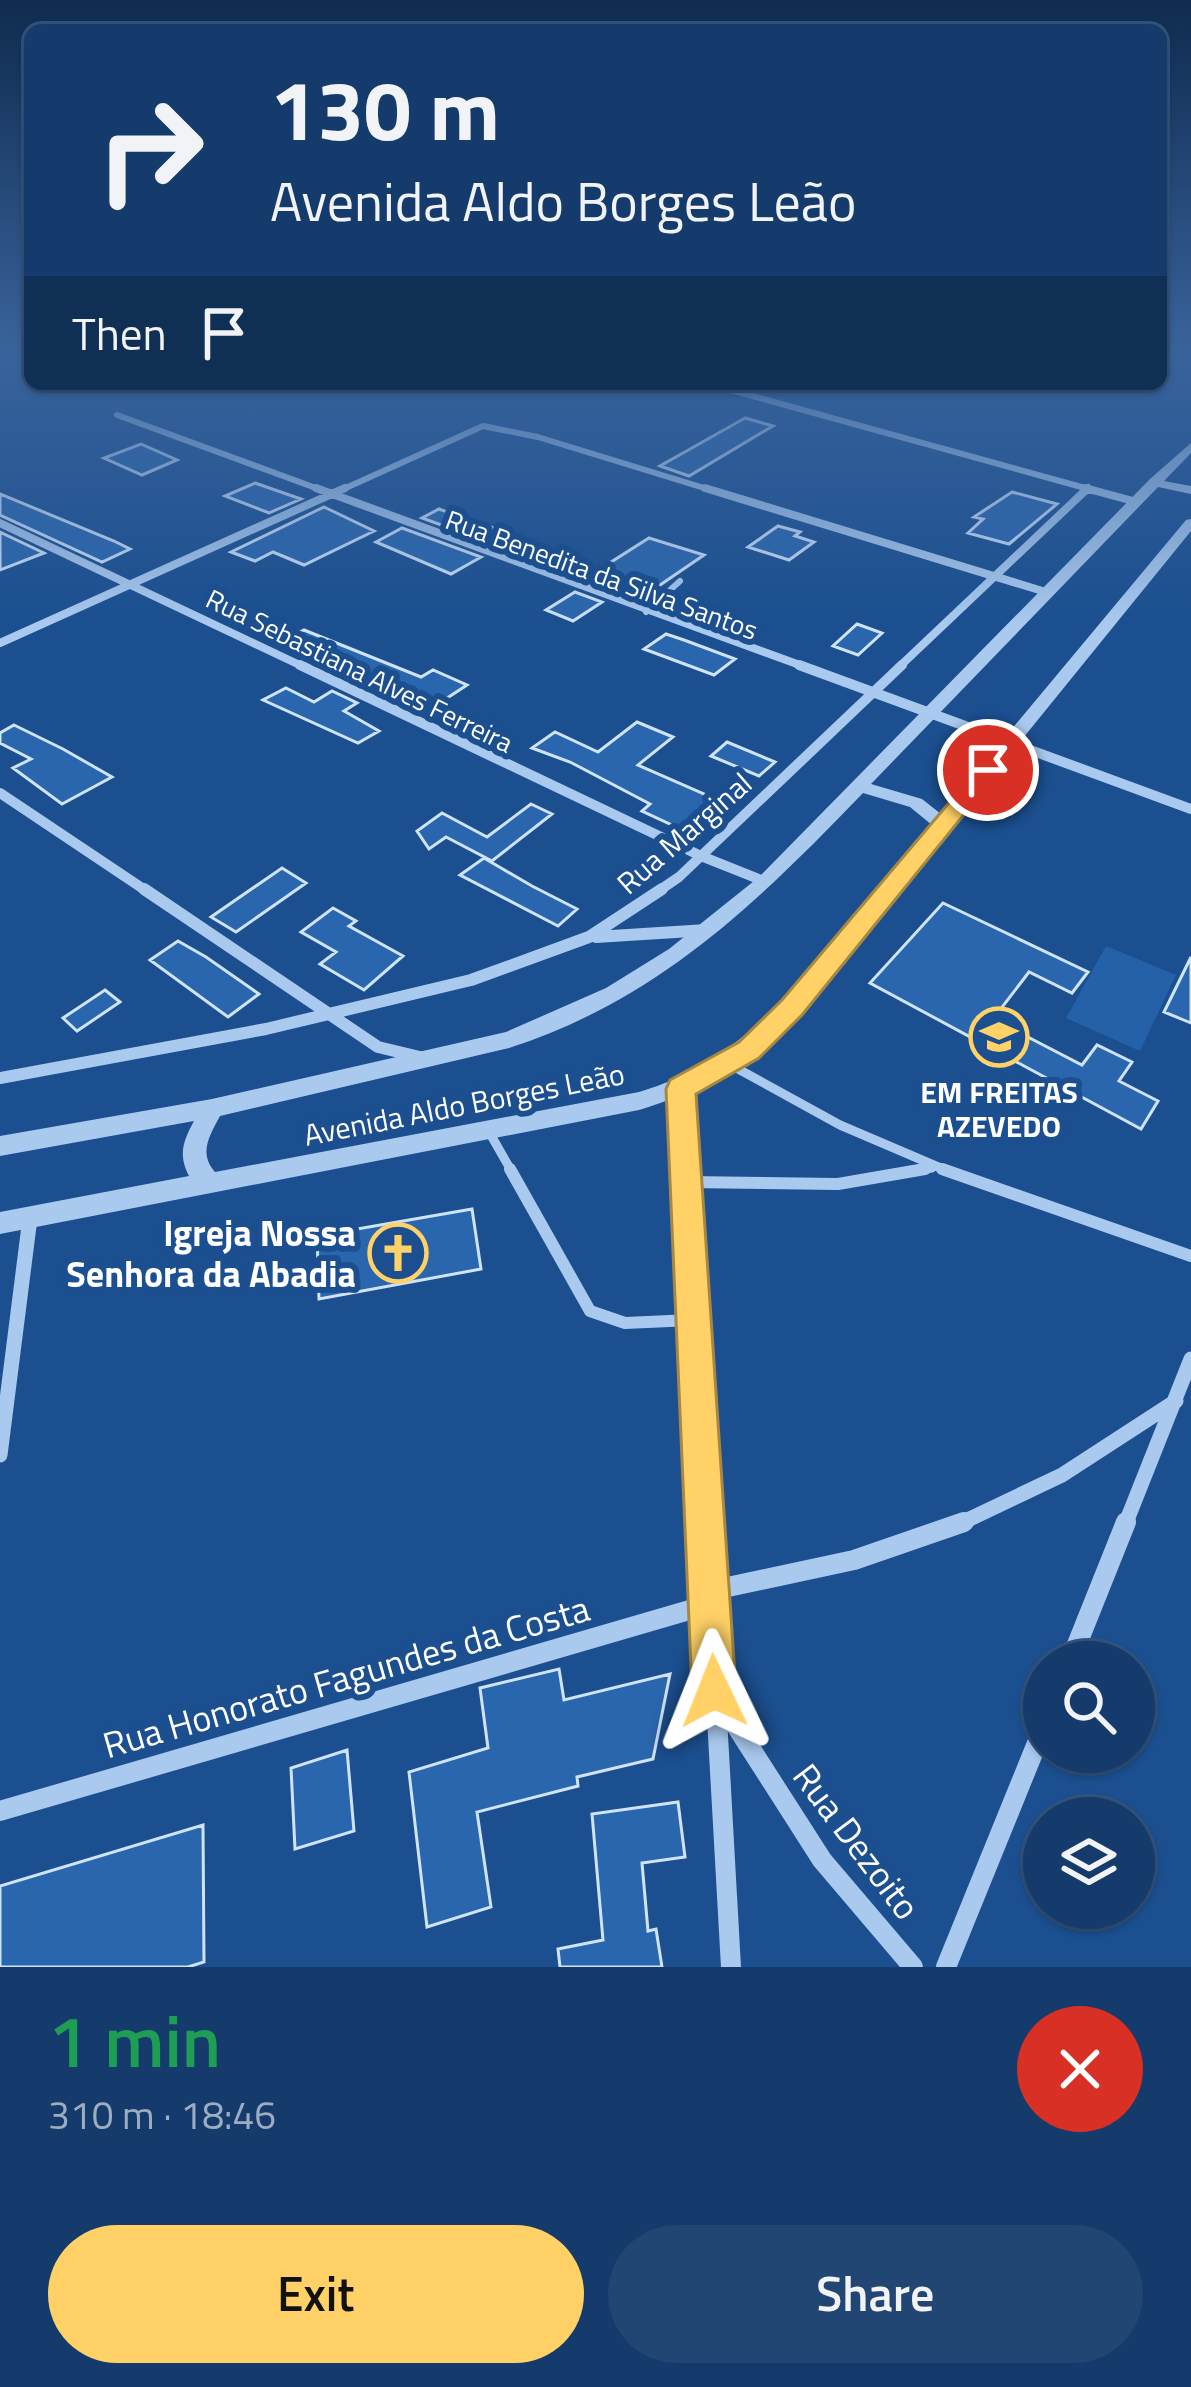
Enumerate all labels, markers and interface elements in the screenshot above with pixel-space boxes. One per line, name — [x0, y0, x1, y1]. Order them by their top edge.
text: 130 m — [270, 45, 500, 173]
icon: right — [72, 72, 228, 228]
text: Avenida Aldo Borges Leão — [270, 160, 856, 242]
text: Then — [72, 299, 167, 367]
icon: arrive — [191, 300, 257, 366]
street label: Rua Benedita da Silva Santos — [440, 498, 764, 650]
street label: Rua Sebastiana Alves Ferreira — [199, 578, 521, 763]
pin — [937, 719, 1039, 821]
icon: arrive — [955, 737, 1021, 803]
street label: Rua Marginal — [606, 761, 762, 905]
school or university icon: EM FREITAS AZEVEDO — [968, 1006, 1030, 1068]
street label: Avenida Aldo Borges Leão — [300, 1050, 628, 1158]
place label: EM FREITAS AZEVEDO — [920, 1069, 1078, 1149]
place label: Igreja Nossa Senhora da Abadia — [66, 1205, 356, 1301]
church icon: Igreja Nossa Senhora da Abadia — [367, 1222, 429, 1284]
street label: Rua Honorato Fagundes da Costa — [96, 1580, 596, 1772]
position arrow — [651, 1628, 777, 1754]
map controls — [1023, 1641, 1155, 1929]
button: search — [1023, 1641, 1155, 1773]
street label: Rua Dezoito — [780, 1751, 934, 1931]
button: layers — [1023, 1797, 1155, 1929]
text: 1 min — [48, 1985, 221, 2095]
button: close — [1017, 2006, 1143, 2132]
text: 310 m · 18:46 — [48, 2085, 276, 2144]
button: Exit — [48, 2225, 584, 2363]
button: Share — [608, 2225, 1143, 2363]

